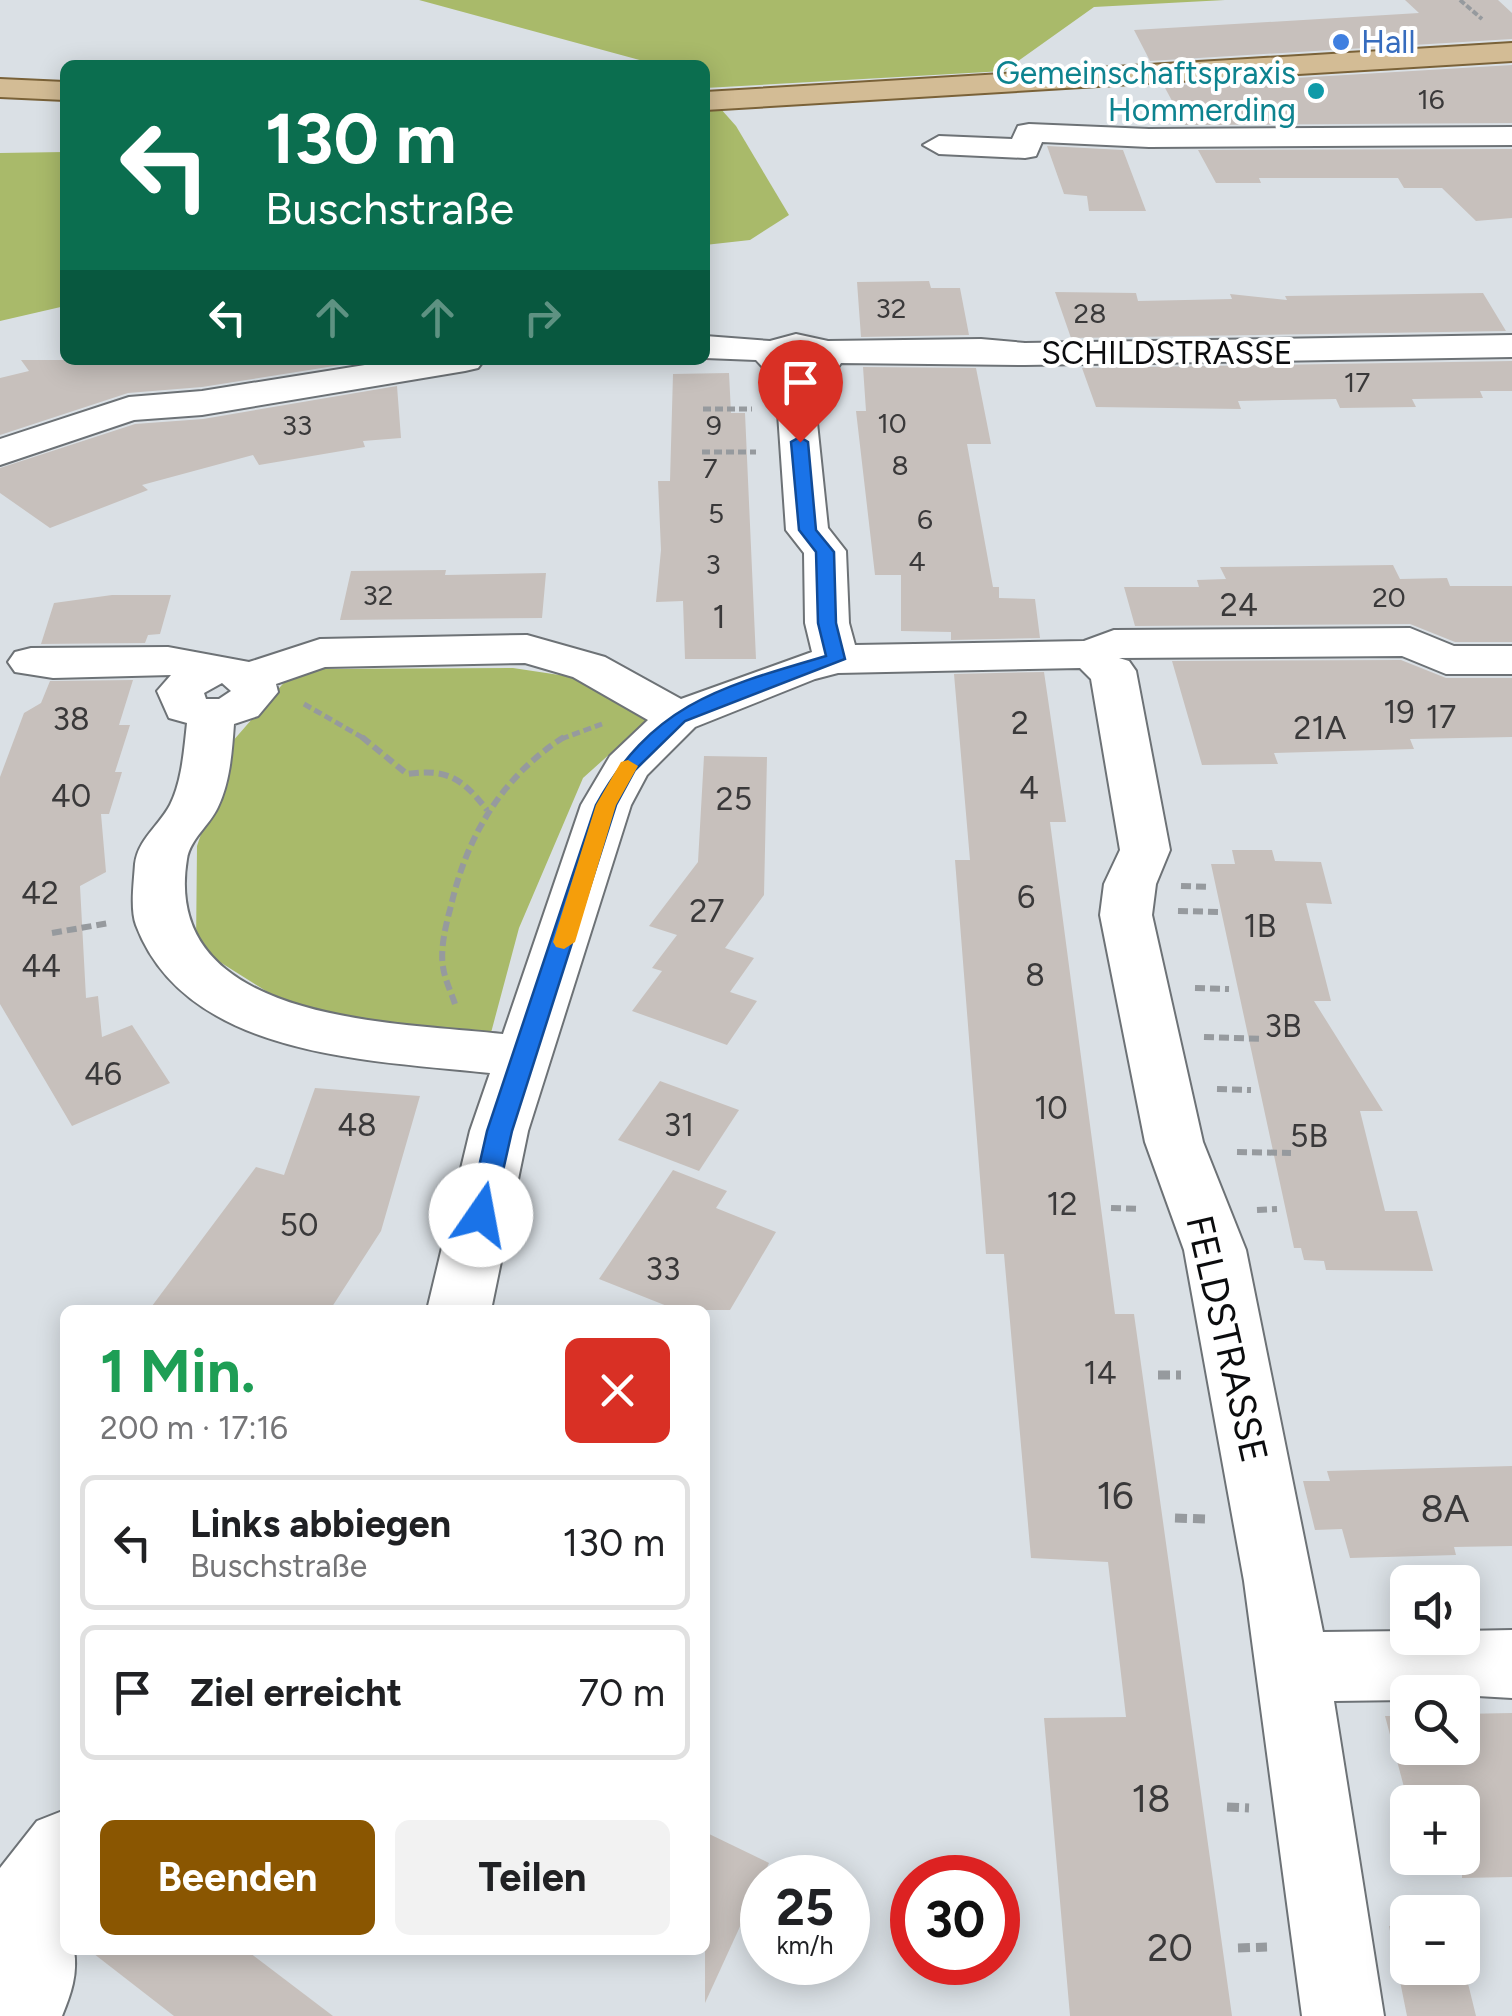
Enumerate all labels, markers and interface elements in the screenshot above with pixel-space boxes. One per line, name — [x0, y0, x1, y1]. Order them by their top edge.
place label: Hall — [1361, 23, 1415, 61]
marker: Hall — [1330, 31, 1352, 53]
place label: Gemeinschaftspraxis Hommerding — [995, 54, 1296, 129]
marker: Gemeinschaftspraxis Hommerding — [1305, 80, 1327, 102]
house number: 16 — [1417, 82, 1445, 116]
text: 130 m — [265, 96, 457, 181]
icon: left — [100, 100, 230, 230]
text: Buschstraße — [265, 181, 514, 235]
icon: left — [200, 290, 255, 345]
icon: ahead — [305, 290, 360, 345]
icon: ahead — [410, 290, 465, 345]
icon: right — [515, 290, 570, 345]
house number: 32 — [876, 291, 906, 325]
house number: 28 — [1074, 296, 1106, 330]
street label: SCHILDSTRASSE — [1041, 334, 1293, 372]
pin — [758, 340, 843, 443]
icon: arrive — [773, 355, 828, 410]
house number: 17 — [1344, 365, 1370, 399]
house number: 10 — [877, 406, 907, 440]
house number: 33 — [282, 408, 312, 442]
house number: 9 — [706, 408, 722, 442]
house number: 8 — [891, 448, 909, 482]
house number: 7 — [702, 451, 718, 485]
house number: 5 — [708, 496, 724, 530]
house number: 6 — [917, 502, 933, 536]
house number: 4 — [908, 544, 926, 578]
house number: 3 — [705, 547, 721, 581]
house number: 32 — [363, 578, 393, 612]
house number: 20 — [1372, 580, 1406, 614]
house number: 24 — [1220, 586, 1258, 624]
house number: 1 — [712, 598, 726, 636]
house number: 19 — [1383, 693, 1415, 731]
house number: 17 — [1426, 698, 1456, 736]
house number: 38 — [52, 700, 90, 738]
house number: 2 — [1011, 704, 1029, 742]
house number: 21A — [1294, 709, 1347, 747]
house number: 4 — [1019, 769, 1039, 807]
house number: 40 — [51, 777, 91, 815]
house number: 25 — [716, 780, 752, 818]
house number: 42 — [21, 874, 59, 912]
house number: 6 — [1017, 878, 1035, 916]
house number: 27 — [689, 892, 725, 930]
house number: 1B — [1244, 907, 1276, 945]
house number: 44 — [21, 947, 61, 985]
house number: 8 — [1025, 956, 1045, 994]
house number: 3B — [1265, 1007, 1301, 1045]
house number: 46 — [84, 1055, 122, 1093]
house number: 10 — [1034, 1089, 1068, 1127]
house number: 48 — [337, 1106, 377, 1144]
house number: 31 — [664, 1106, 694, 1144]
house number: 5B — [1290, 1117, 1328, 1155]
position arrow — [429, 1163, 533, 1267]
house number: 12 — [1046, 1185, 1078, 1223]
house number: 50 — [280, 1206, 318, 1244]
street label: FELDSTRASSE — [1176, 1211, 1278, 1467]
house number: 33 — [646, 1250, 680, 1288]
text: 1 Min. — [100, 1335, 256, 1407]
button: close — [565, 1338, 670, 1443]
house number: 14 — [1083, 1354, 1117, 1392]
text: 200 m · 17:16 — [100, 1409, 288, 1447]
house number: 16 — [1096, 1473, 1134, 1519]
house number: 8A — [1420, 1486, 1470, 1532]
text: Links abbiegen — [190, 1501, 451, 1547]
icon: left — [105, 1515, 160, 1570]
text: 130 m — [563, 1520, 665, 1566]
text: Buschstraße — [190, 1547, 367, 1585]
map controls — [1390, 1565, 1480, 1985]
button: sound — [1390, 1565, 1480, 1655]
icon: arrive — [105, 1665, 160, 1720]
text: Ziel erreicht — [190, 1670, 402, 1716]
text: 70 m — [579, 1670, 665, 1716]
button: search — [1390, 1675, 1480, 1765]
house number: 18 — [1131, 1776, 1171, 1822]
button: + — [1390, 1785, 1480, 1875]
button: Beenden — [100, 1820, 375, 1935]
button: Teilen — [395, 1820, 670, 1935]
speed limit sign: 30 — [890, 1855, 1020, 1985]
text: 25 — [776, 1877, 834, 1938]
button: − — [1390, 1895, 1480, 1985]
house number: 20 — [1147, 1925, 1193, 1971]
text: km/h — [776, 1930, 834, 1960]

